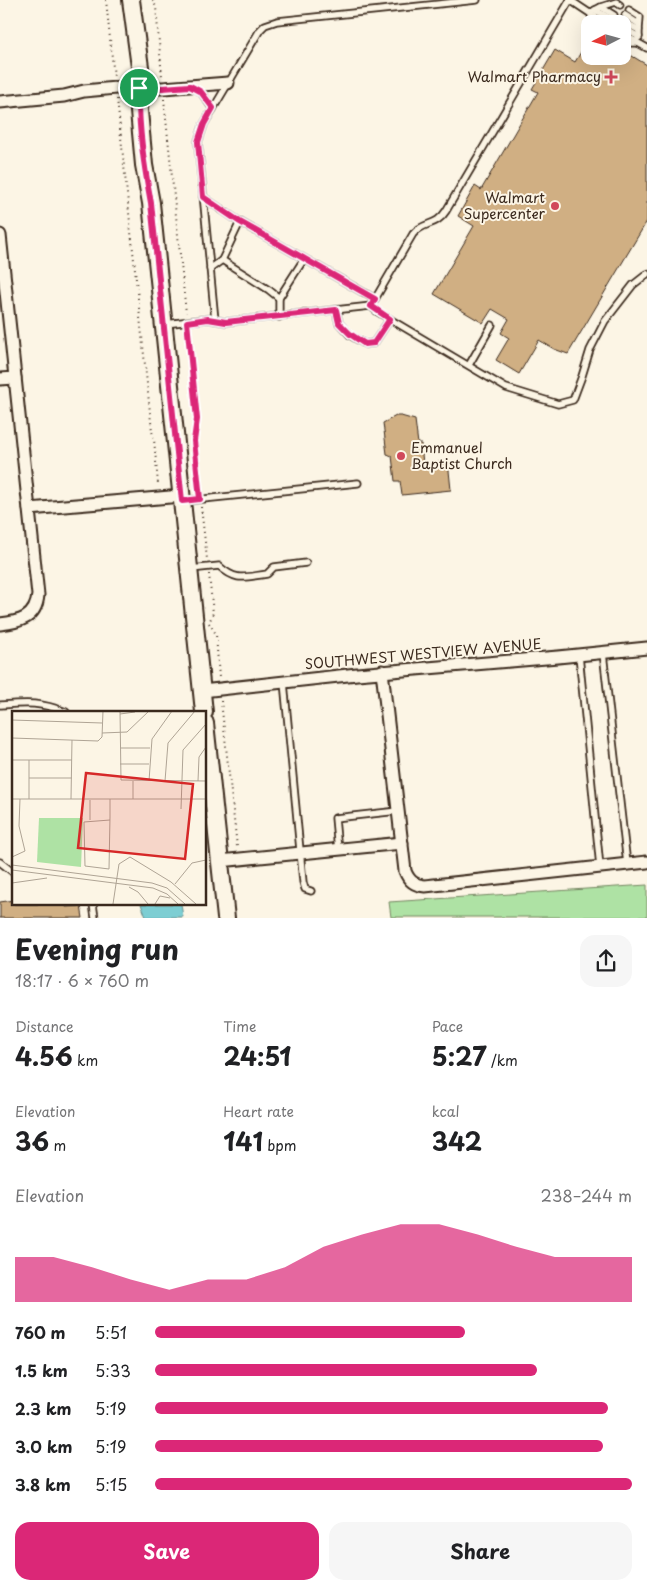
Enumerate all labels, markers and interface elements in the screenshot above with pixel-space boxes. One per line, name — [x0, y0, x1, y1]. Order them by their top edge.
north arrow — [581, 15, 631, 65]
map controls — [581, 15, 631, 65]
place label: Walmart Pharmacy — [467, 66, 601, 87]
pin — [118, 67, 160, 109]
marker: Walmart Pharmacy — [605, 71, 617, 83]
icon: arrive — [125, 74, 153, 102]
place label: Walmart Supercenter — [464, 187, 545, 224]
marker: Walmart Supercenter — [549, 200, 561, 212]
place label: Emmanuel Baptist Church — [411, 437, 512, 474]
marker: Emmanuel Baptist Church — [395, 450, 407, 462]
street label: SOUTHWEST WESTVIEW AVENUE — [304, 633, 542, 674]
inset map — [12, 711, 206, 905]
text: Evening run — [15, 927, 179, 970]
button: share — [580, 935, 632, 987]
text: 18:17 · 6 × 760 m — [15, 968, 149, 992]
text: Distance — [15, 1016, 74, 1037]
text: Time — [223, 1016, 256, 1037]
text: Pace — [432, 1016, 463, 1037]
text: 4.56 — [15, 1037, 73, 1075]
text: 24:51 — [223, 1037, 291, 1075]
text: 5:27 — [432, 1037, 487, 1075]
text: km — [73, 1050, 98, 1071]
text: /km — [487, 1050, 518, 1071]
text: Elevation — [15, 1101, 75, 1122]
text: Heart rate — [223, 1101, 294, 1122]
text: kcal — [432, 1101, 460, 1122]
text: 36 — [15, 1122, 49, 1160]
text: 141 — [223, 1122, 263, 1160]
text: 342 — [432, 1122, 482, 1160]
text: m — [49, 1135, 66, 1156]
text: bpm — [263, 1135, 297, 1156]
text: Elevation — [15, 1183, 84, 1207]
text: 238–244 m — [541, 1183, 632, 1207]
text: 760 m — [15, 1320, 66, 1344]
text: 5:51 — [95, 1320, 127, 1344]
text: 1.5 km — [15, 1358, 68, 1382]
text: 5:33 — [95, 1358, 131, 1382]
text: 2.3 km — [15, 1396, 71, 1420]
text: 5:19 — [95, 1396, 126, 1420]
text: 3.0 km — [15, 1434, 72, 1458]
text: 5:19 — [95, 1434, 126, 1458]
text: 3.8 km — [15, 1472, 71, 1496]
text: 5:15 — [95, 1472, 127, 1496]
button: Save — [15, 1522, 319, 1580]
button: Share — [329, 1522, 632, 1580]

